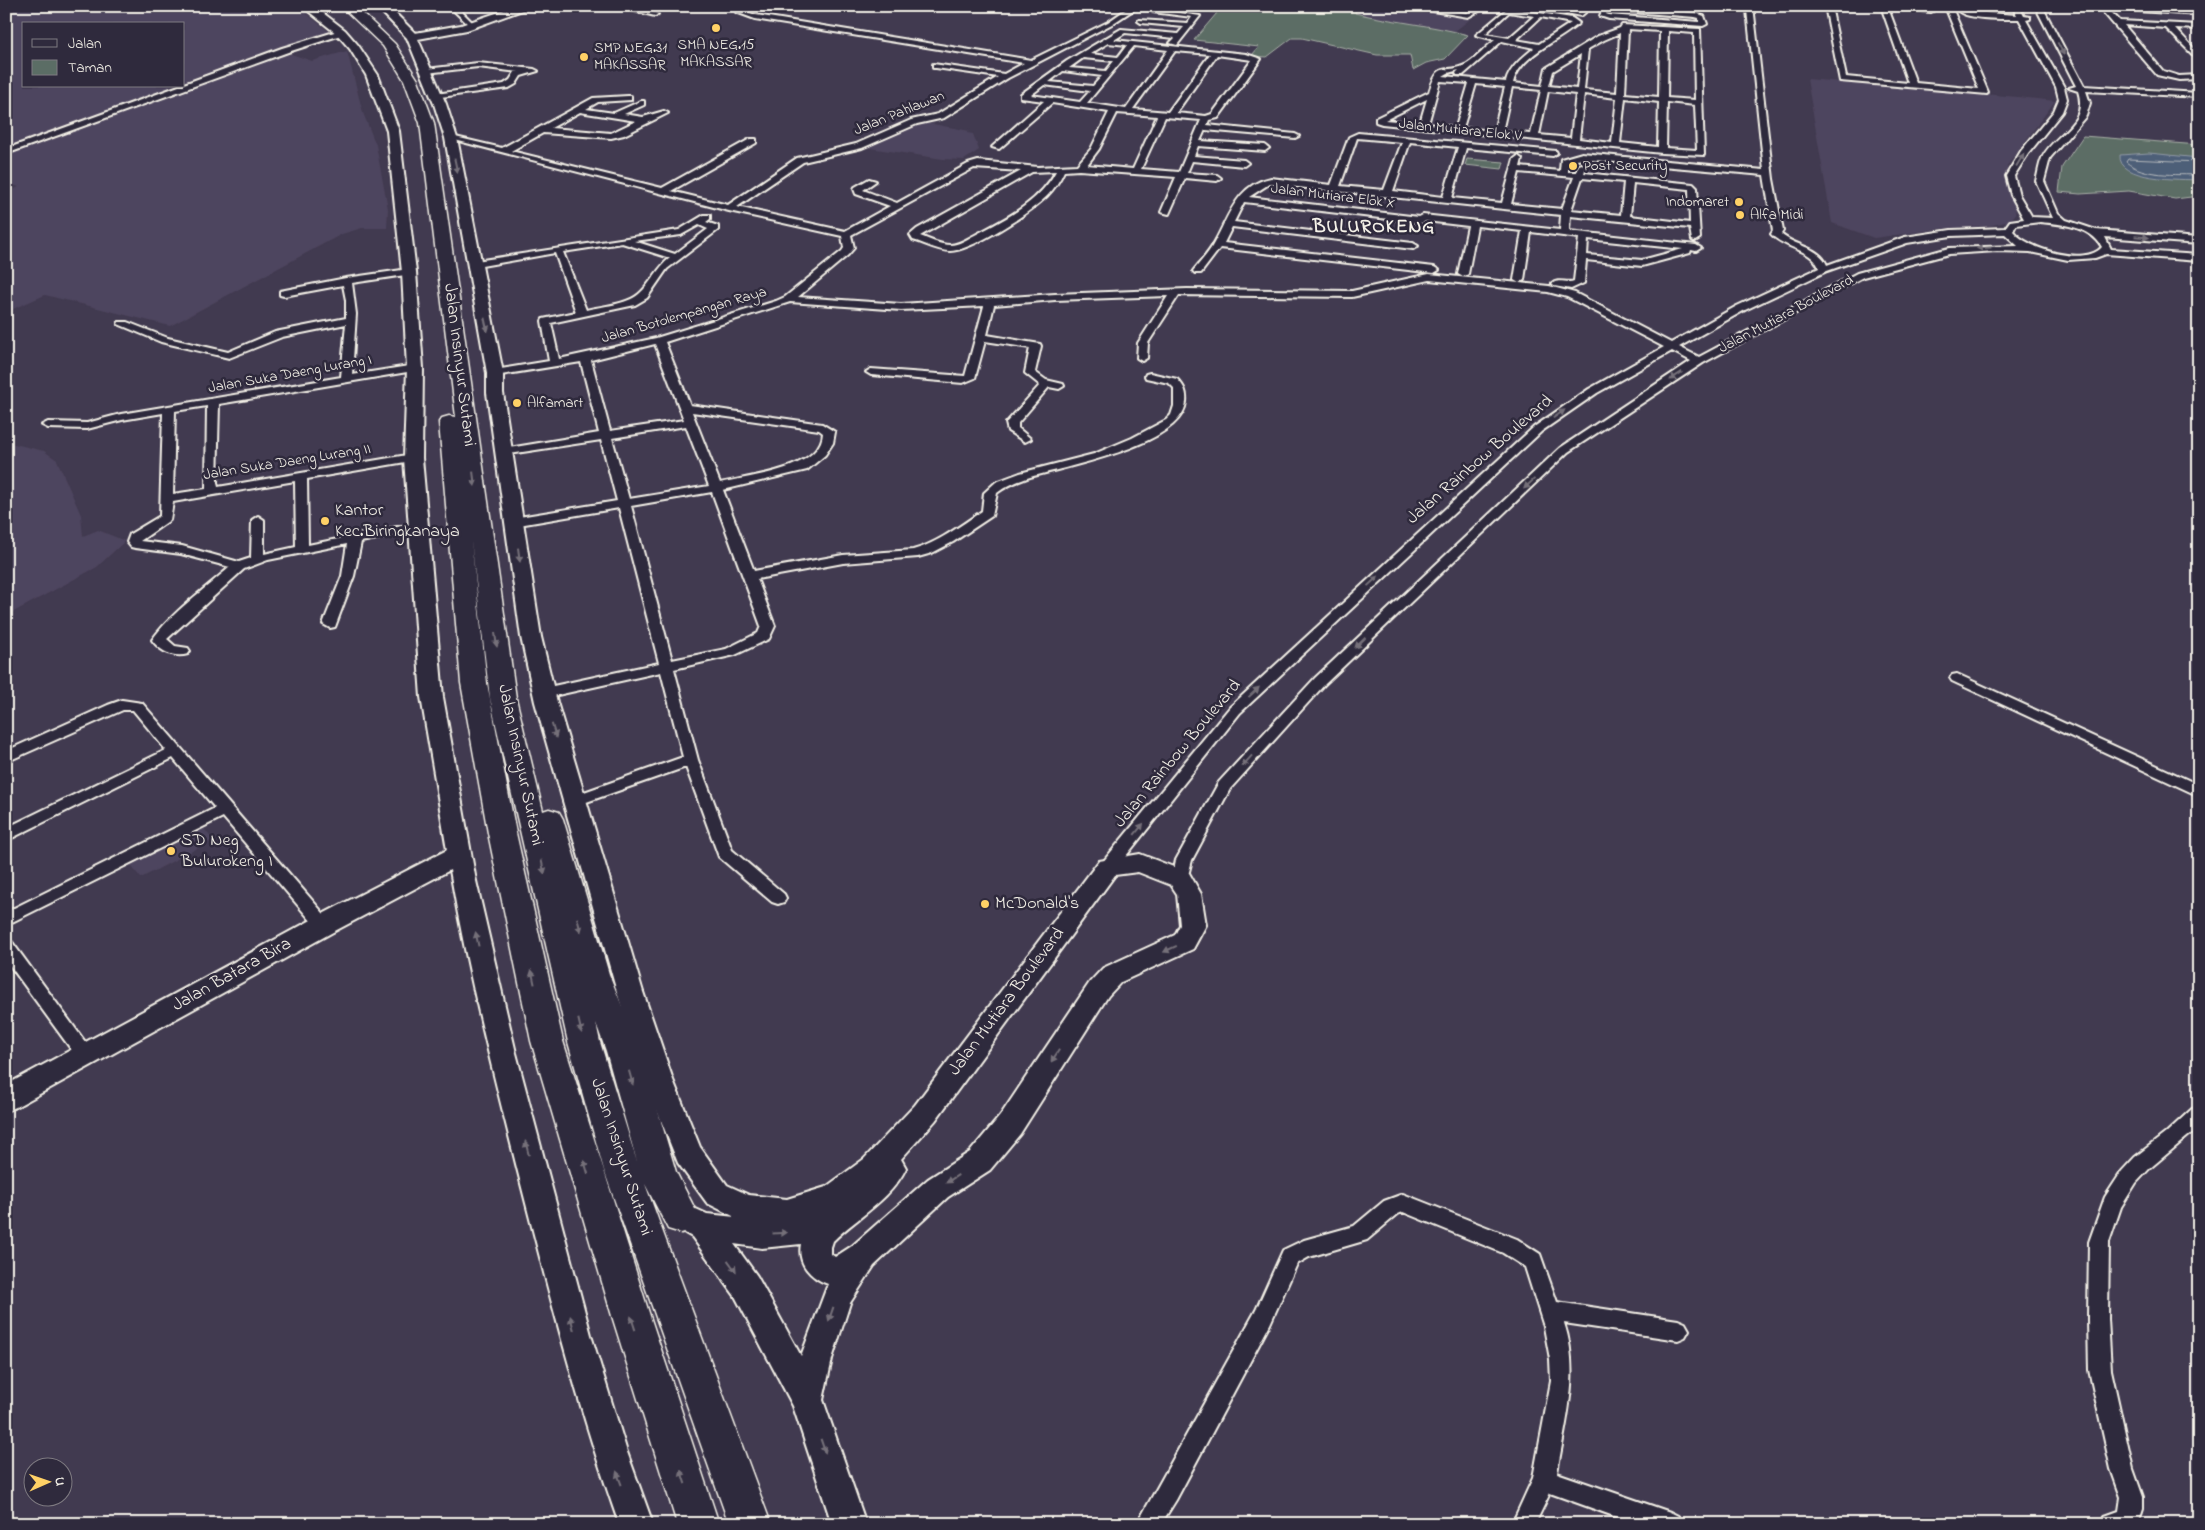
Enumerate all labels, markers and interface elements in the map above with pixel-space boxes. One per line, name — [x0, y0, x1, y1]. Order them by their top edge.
legend — [22, 22, 185, 88]
marker: SMA NEG.15 MAKASSAR — [710, 22, 722, 34]
text: Jalan — [68, 33, 101, 55]
place label: SMA NEG.15 MAKASSAR — [678, 34, 755, 73]
place label: SMP NEG.31 MAKASSAR — [594, 37, 667, 76]
one-way arrow — [2057, 42, 2065, 57]
marker: SMP NEG.31 MAKASSAR — [578, 51, 590, 63]
text: Taman — [68, 57, 112, 79]
street label: Jalan Pahlawan — [850, 85, 948, 141]
street label: Jalan Mutiara Elok V — [1397, 113, 1524, 147]
one-way arrow — [2015, 154, 2024, 167]
place label: Post Security — [1583, 155, 1667, 178]
one-way arrow — [453, 158, 461, 174]
marker: Post Security — [1567, 160, 1579, 172]
street label: Jalan Mutiara Elok X — [1270, 177, 1397, 215]
place label: Indomaret — [1666, 191, 1729, 213]
marker: Indomaret — [1733, 196, 1745, 208]
place label: Alfa Midi — [1750, 204, 1804, 226]
marker: Alfa Midi — [1734, 209, 1746, 221]
district label: BULUROKENG — [1312, 214, 1435, 241]
one-way arrow — [2134, 233, 2150, 241]
one-way arrow — [1976, 245, 1992, 253]
street label: Jalan Mutiara Boulevard — [1715, 269, 1858, 359]
street label: Jalan Botolempangan Raya — [599, 281, 769, 350]
street label: Jalan Insinyur Sutami — [436, 282, 482, 448]
one-way arrow — [482, 318, 490, 333]
street label: Jalan Suka Daeng Lurang I — [206, 349, 374, 400]
one-way arrow — [1670, 371, 1683, 381]
street label: Jalan Rainbow Boulevard — [1401, 389, 1559, 531]
place label: Alfamart — [527, 392, 583, 414]
marker: Alfamart — [511, 397, 523, 409]
one-way arrow — [1552, 409, 1566, 419]
street label: Jalan Suka Daeng Lurang II — [202, 438, 372, 487]
one-way arrow — [470, 471, 478, 487]
one-way arrow — [1523, 478, 1535, 490]
place label: Kantor Kec.Biringkanaya — [335, 498, 460, 546]
marker: Kantor Kec.Biringkanaya — [319, 515, 331, 527]
one-way arrow — [515, 547, 523, 563]
one-way arrow — [1366, 575, 1378, 587]
one-way arrow — [492, 632, 500, 648]
one-way arrow — [1354, 637, 1366, 649]
street label: Jalan Rainbow Boulevard — [1108, 674, 1248, 834]
street label: Jalan Insinyur Sutami — [490, 682, 550, 848]
one-way arrow — [1248, 686, 1260, 698]
one-way arrow — [551, 724, 559, 739]
one-way arrow — [1241, 754, 1253, 766]
one-way arrow — [1133, 823, 1144, 836]
place label: SD Neg Bulurokeng I — [180, 828, 273, 876]
marker: SD Neg Bulurokeng I — [165, 845, 177, 857]
one-way arrow — [539, 860, 547, 875]
place label: McDonald's — [995, 891, 1079, 917]
marker: McDonald's — [979, 898, 991, 910]
one-way arrow — [576, 917, 584, 932]
street label: Jalan Mutiara Boulevard — [943, 922, 1071, 1082]
street label: Jalan Batara Bira — [168, 931, 296, 1019]
one-way arrow — [473, 932, 481, 947]
one-way arrow — [1163, 945, 1177, 953]
one-way arrow — [529, 969, 537, 985]
one-way arrow — [576, 1018, 584, 1033]
one-way arrow — [1051, 1049, 1060, 1063]
one-way arrow — [627, 1071, 635, 1086]
street label: Jalan Insinyur Sutami — [583, 1075, 659, 1239]
one-way arrow — [523, 1141, 531, 1156]
one-way arrow — [581, 1160, 589, 1175]
one-way arrow — [946, 1174, 959, 1184]
one-way arrow — [772, 1229, 788, 1237]
one-way arrow — [727, 1259, 737, 1273]
one-way arrow — [827, 1307, 835, 1322]
one-way arrow — [568, 1315, 576, 1330]
one-way arrow — [629, 1315, 637, 1330]
one-way arrow — [819, 1438, 827, 1453]
north arrow — [22, 1458, 72, 1508]
one-way arrow — [615, 1470, 623, 1485]
one-way arrow — [679, 1470, 687, 1485]
text: U — [49, 1477, 70, 1487]

